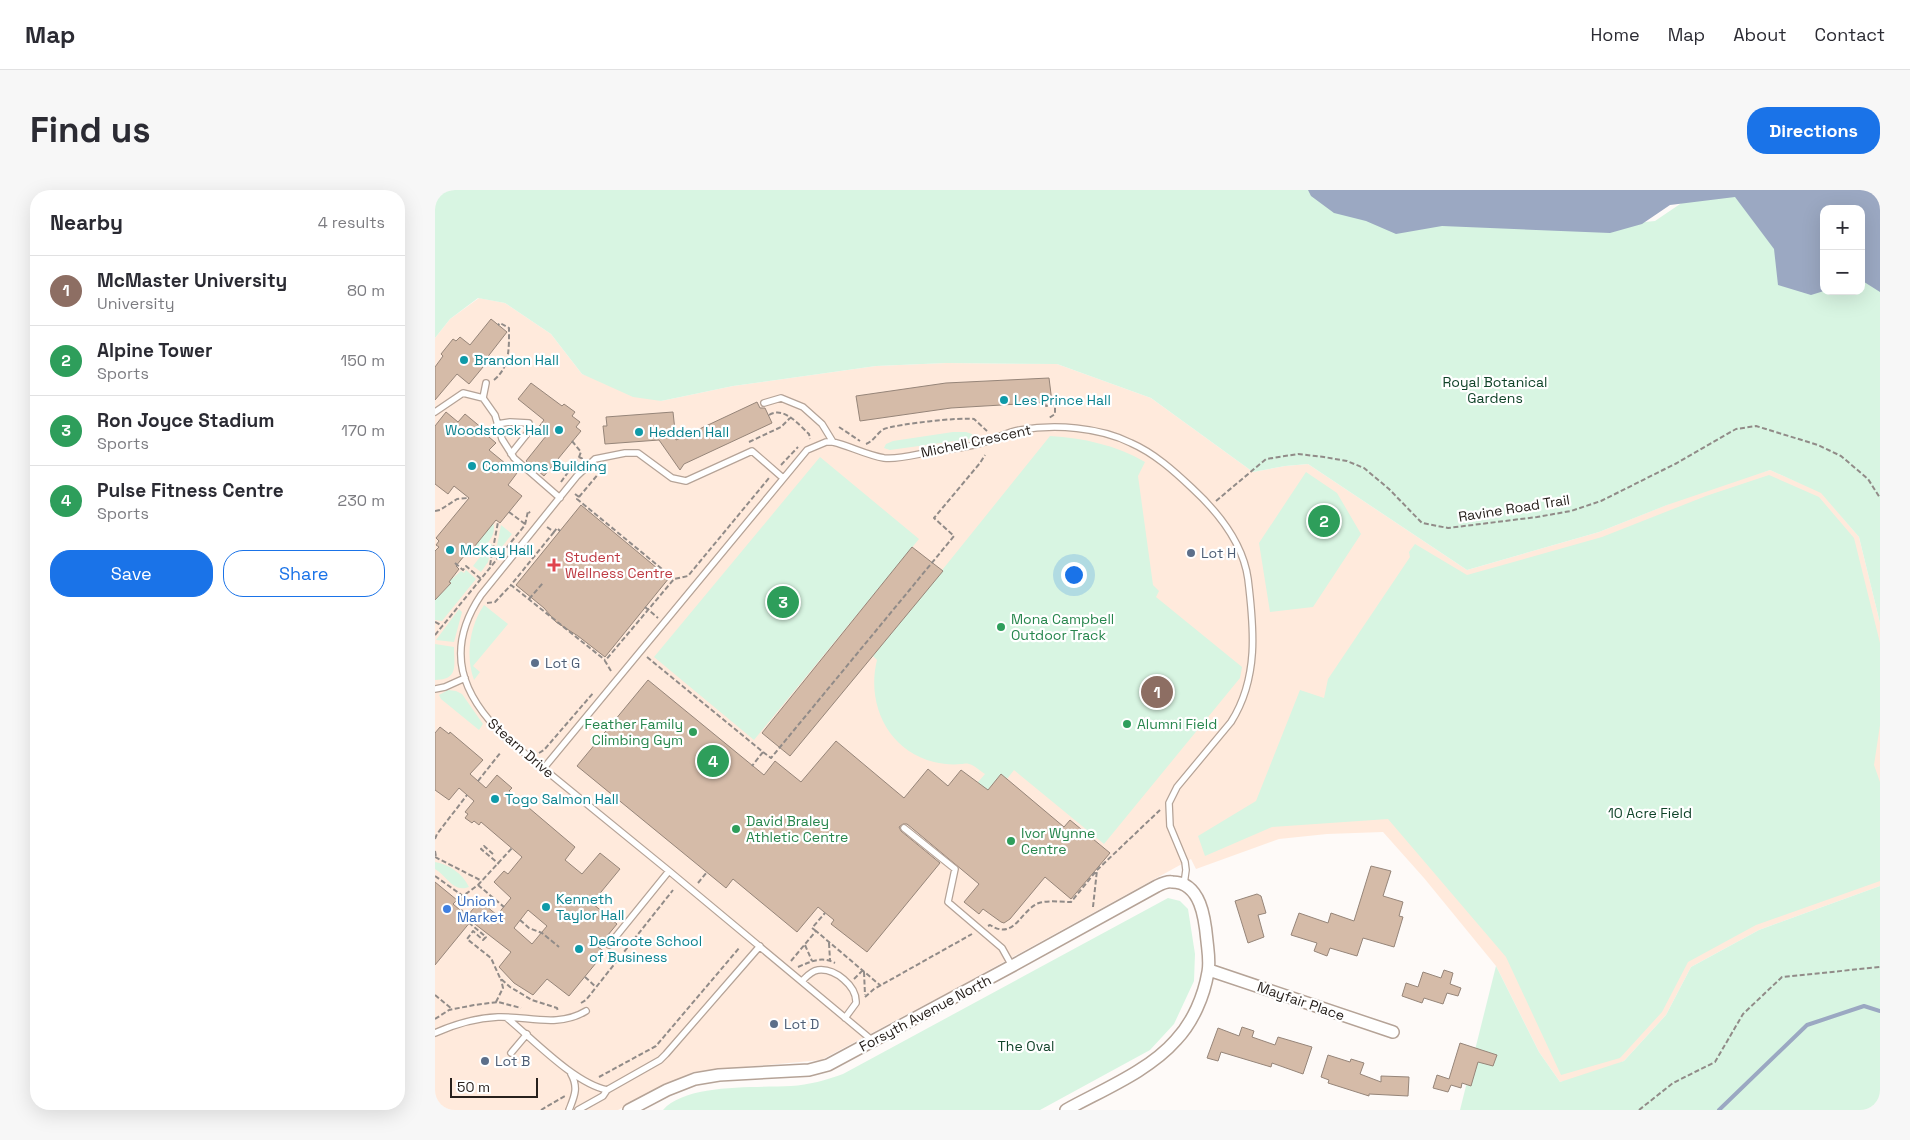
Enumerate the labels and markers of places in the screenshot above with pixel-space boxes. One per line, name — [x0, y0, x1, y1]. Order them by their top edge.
place label: Brandon Hall — [474, 351, 559, 369]
marker: Brandon Hall — [458, 354, 470, 366]
place label: Les Prince Hall — [1014, 391, 1111, 409]
marker: Les Prince Hall — [998, 394, 1010, 406]
place label: Woodstock Hall — [445, 421, 549, 439]
place label: Hedden Hall — [649, 423, 729, 441]
marker: Woodstock Hall — [553, 424, 565, 436]
marker: Hedden Hall — [633, 426, 645, 438]
place label: Commons Building — [482, 457, 607, 475]
marker: Commons Building — [466, 460, 478, 472]
pin: 2 — [1308, 502, 1340, 540]
place label: McKay Hall — [460, 541, 533, 559]
marker: McKay Hall — [444, 544, 456, 556]
place label: Lot H — [1201, 544, 1236, 562]
marker: Lot H — [1185, 547, 1197, 559]
place label: Student Wellness Centre — [565, 548, 673, 582]
marker: Student Wellness Centre — [547, 558, 561, 572]
pin: 3 — [767, 583, 799, 621]
place label: Mona Campbell Outdoor Track — [1011, 610, 1114, 644]
marker: Mona Campbell Outdoor Track — [995, 621, 1007, 633]
place label: Lot G — [545, 654, 580, 672]
marker: Lot G — [529, 657, 541, 669]
pin: 1 — [1141, 673, 1173, 711]
place label: Feather Family Climbing Gym — [584, 715, 683, 749]
place label: Alumni Field — [1137, 715, 1217, 733]
marker: Alumni Field — [1121, 718, 1133, 730]
marker: Feather Family Climbing Gym — [687, 726, 699, 738]
pin: 4 — [697, 742, 729, 780]
place label: Togo Salmon Hall — [505, 790, 619, 808]
marker: Togo Salmon Hall — [489, 793, 501, 805]
place label: David Braley Athletic Centre — [746, 812, 848, 846]
marker: David Braley Athletic Centre — [730, 823, 742, 835]
place label: Ivor Wynne Centre — [1021, 824, 1095, 858]
marker: Ivor Wynne Centre — [1005, 835, 1017, 847]
place label: Kenneth Taylor Hall — [556, 890, 625, 924]
place label: Union Market — [457, 892, 504, 926]
marker: Kenneth Taylor Hall — [540, 901, 552, 913]
marker: Union Market — [441, 903, 453, 915]
place label: DeGroote School of Business — [589, 932, 702, 966]
marker: DeGroote School of Business — [573, 943, 585, 955]
place label: Lot D — [784, 1015, 819, 1033]
marker: Lot D — [768, 1018, 780, 1030]
place label: Lot B — [495, 1052, 530, 1070]
marker: Lot B — [479, 1055, 491, 1067]

